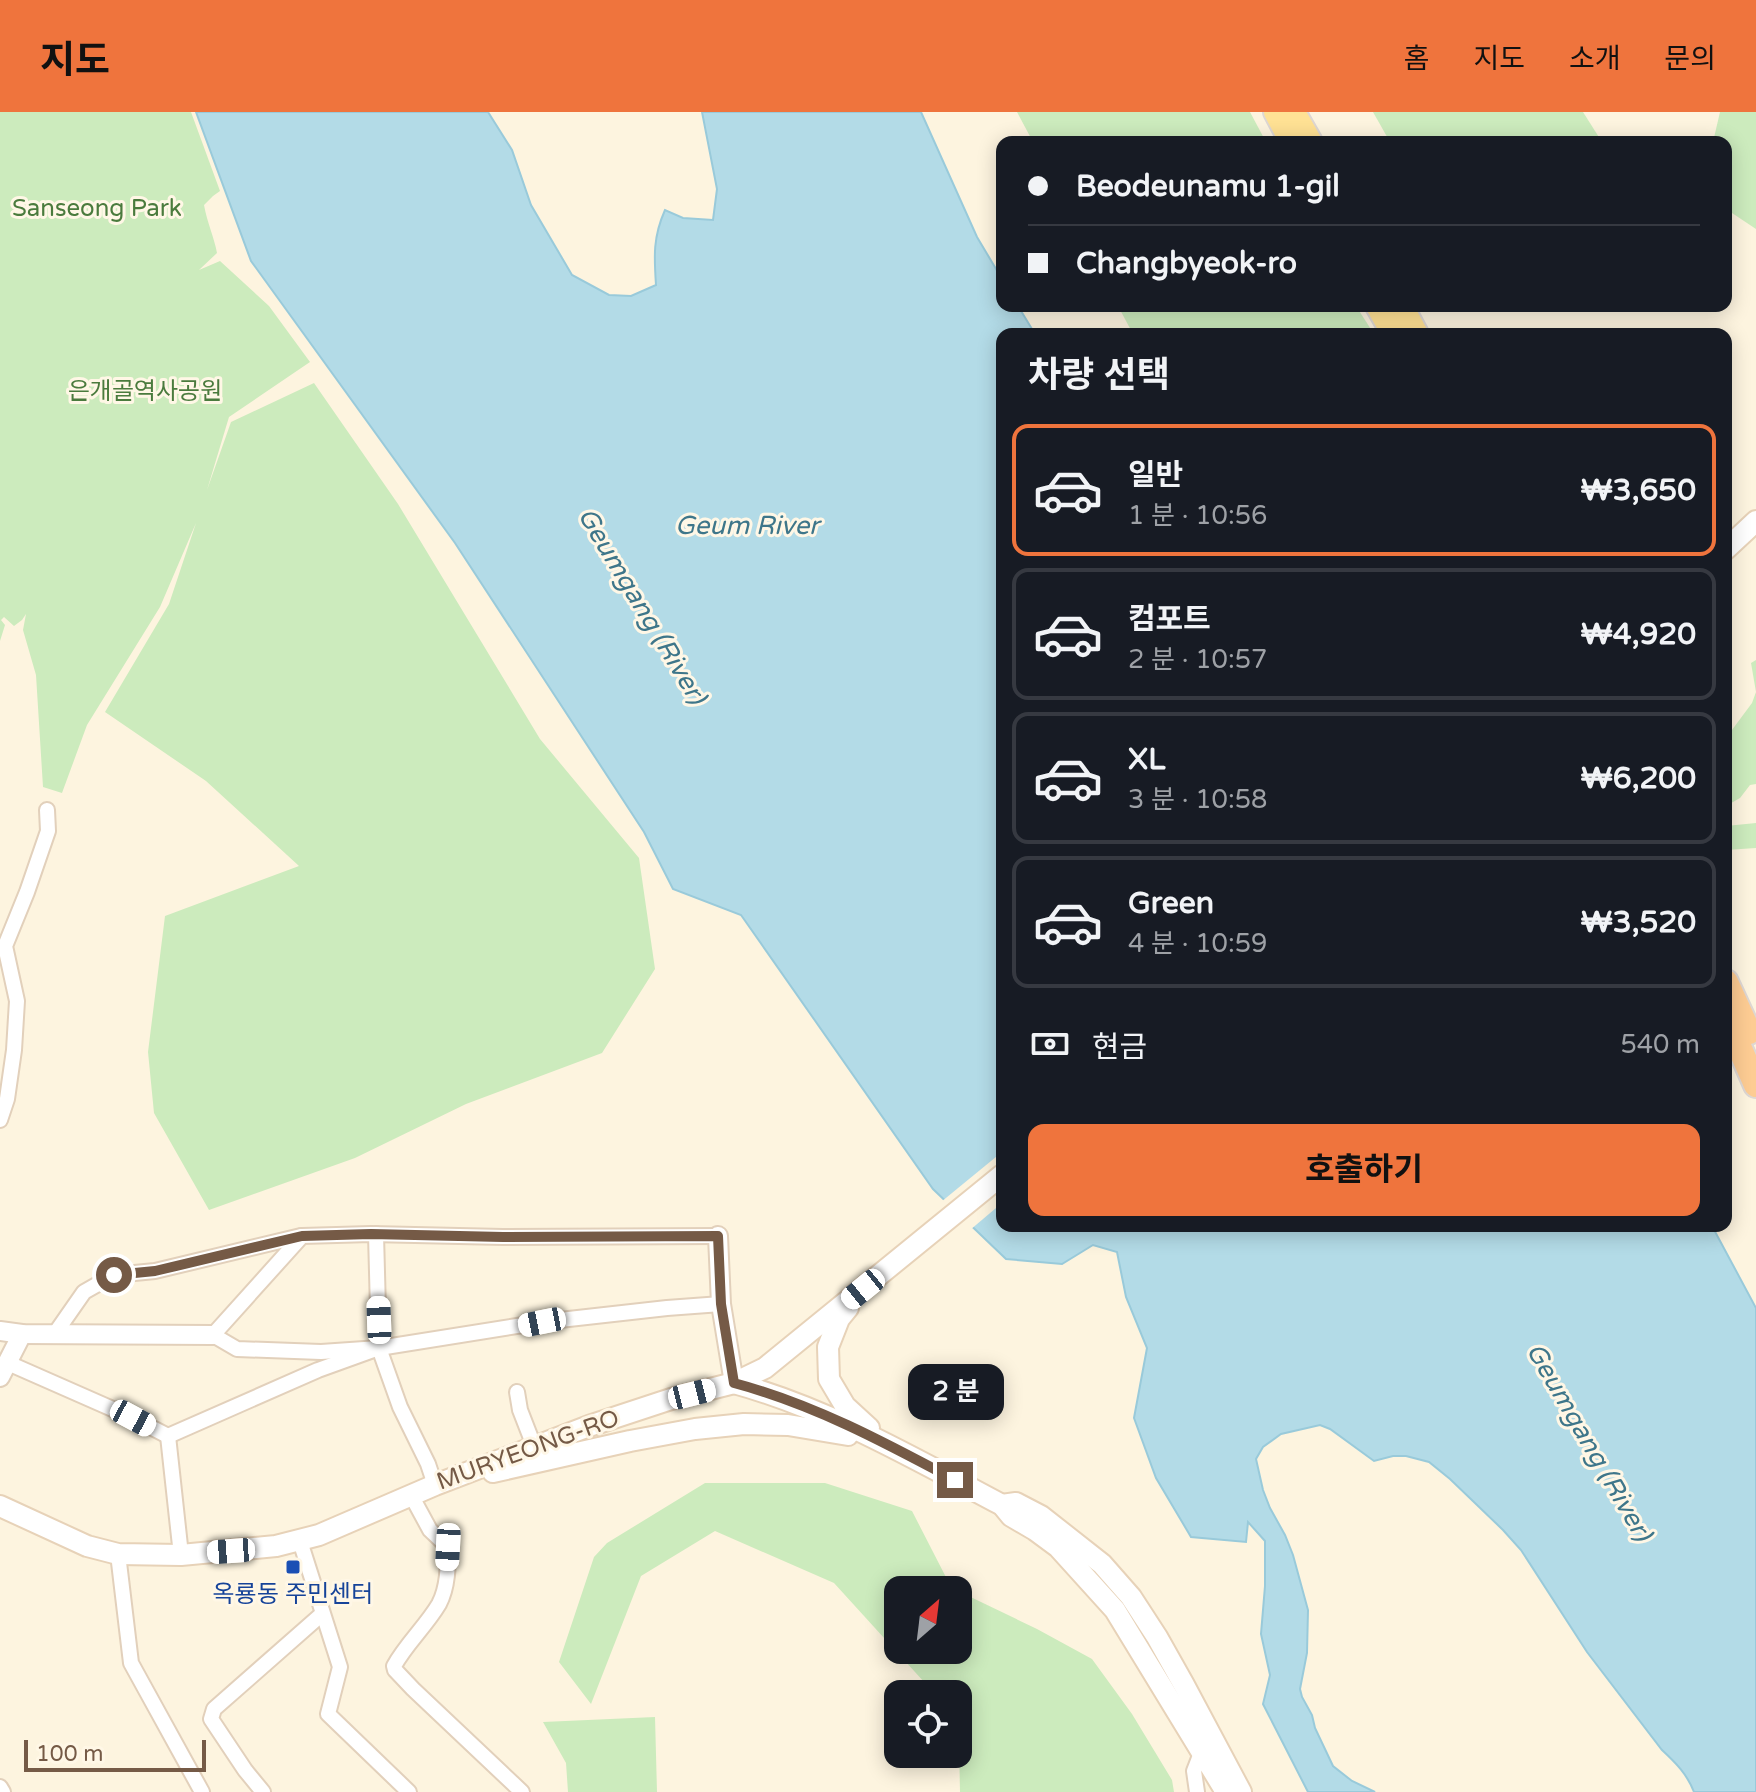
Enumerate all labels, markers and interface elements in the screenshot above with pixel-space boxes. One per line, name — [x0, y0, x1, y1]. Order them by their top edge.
text: 지도 — [40, 38, 110, 84]
text: 홈 — [1404, 42, 1429, 76]
text: 지도 — [1473, 42, 1525, 76]
text: 소개 — [1569, 42, 1620, 76]
text: 문의 — [1664, 42, 1716, 76]
text: Beodeunamu 1-gil — [1076, 168, 1340, 205]
park label: Sanseong Park — [12, 194, 182, 223]
text: Changbyeok-ro — [1076, 245, 1297, 282]
text: 차량 선택 — [1028, 354, 1170, 397]
park label: 은개골역사공원 — [68, 377, 222, 406]
icon: car — [1032, 454, 1104, 526]
text: 일반 — [1128, 457, 1183, 494]
text: ₩3,650 — [1580, 472, 1696, 509]
text: 1 분 · 10:56 — [1128, 500, 1267, 531]
water label: Geumgang (River) — [571, 502, 714, 711]
water label: Geum River — [675, 510, 822, 541]
icon: car — [1032, 598, 1104, 670]
text: 컴포트 — [1128, 601, 1211, 638]
text: ₩4,920 — [1580, 616, 1696, 653]
text: 2 분 · 10:57 — [1128, 644, 1267, 675]
text: XL — [1128, 741, 1165, 778]
icon: car — [1032, 742, 1104, 814]
text: ₩6,200 — [1580, 760, 1696, 797]
text: 3 분 · 10:58 — [1128, 784, 1267, 815]
text: Green — [1128, 885, 1214, 922]
icon: car — [1032, 886, 1104, 958]
text: ₩3,520 — [1580, 904, 1696, 941]
text: 4 분 · 10:59 — [1128, 928, 1267, 959]
icon: cash — [1028, 1022, 1072, 1066]
text: 현금 — [1092, 1029, 1147, 1066]
text: 540 m — [1620, 1029, 1700, 1060]
button: 호출하기 — [1028, 1124, 1700, 1216]
route start — [96, 1257, 132, 1293]
car — [837, 1265, 889, 1313]
car — [366, 1296, 392, 1344]
car — [516, 1306, 568, 1338]
water label: Geumgang (River) — [1520, 1337, 1659, 1548]
callout: 2 분 — [907, 1364, 1003, 1420]
text: 2 분 — [932, 1376, 980, 1407]
car — [666, 1377, 718, 1411]
car — [106, 1396, 160, 1440]
street label: MURYEONG-RO — [433, 1403, 623, 1497]
route end — [937, 1462, 973, 1498]
car — [435, 1522, 461, 1572]
car — [206, 1537, 256, 1565]
marker: 옥룡동 주민센터 — [284, 1558, 302, 1576]
north arrow — [884, 1576, 972, 1664]
map controls — [884, 1576, 972, 1768]
place label: 옥룡동 주민센터 — [213, 1580, 373, 1609]
button: locate — [884, 1680, 972, 1768]
scale bar — [24, 1736, 206, 1772]
text: 100 m — [36, 1741, 103, 1767]

